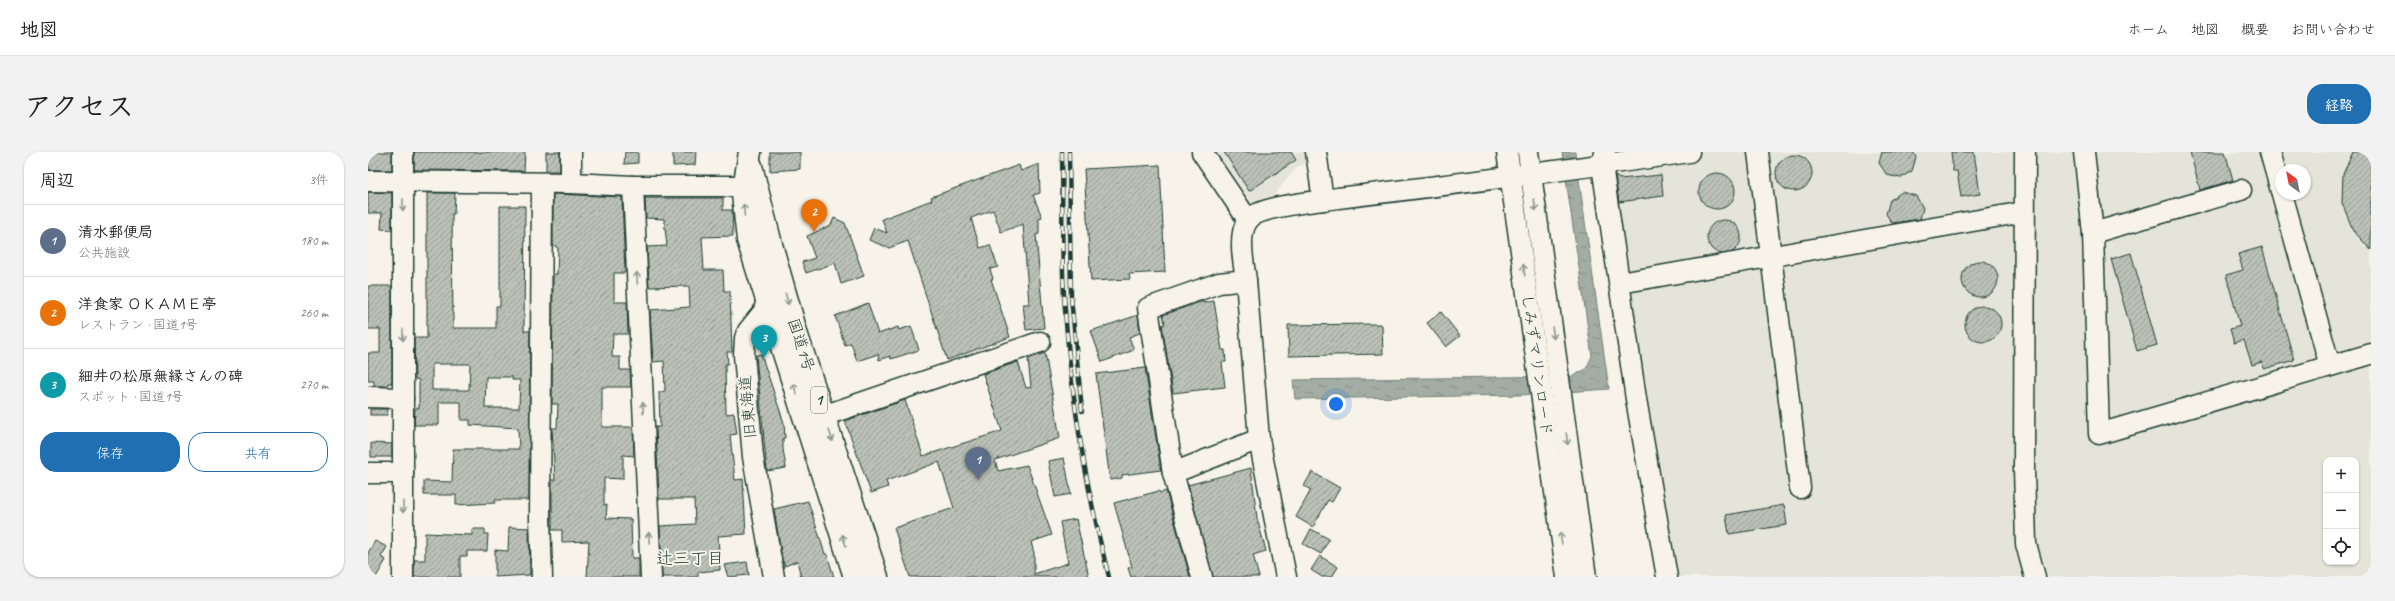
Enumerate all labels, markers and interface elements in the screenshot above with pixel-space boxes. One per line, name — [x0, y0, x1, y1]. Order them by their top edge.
text: 地図 — [20, 18, 58, 42]
text: ホーム — [2128, 21, 2169, 38]
text: 地図 — [2191, 21, 2219, 38]
text: 概要 — [2241, 21, 2269, 38]
text: お問い合わせ — [2291, 21, 2375, 38]
button: 経路 — [2307, 84, 2371, 124]
text: アクセス — [24, 89, 134, 124]
north arrow — [2275, 164, 2311, 200]
text: 周辺 — [40, 170, 74, 191]
text: 3件 — [309, 172, 328, 188]
one-way arrow — [399, 198, 407, 211]
one-way arrow — [1532, 198, 1539, 211]
pin: 2 — [801, 199, 827, 232]
one-way arrow — [741, 204, 748, 217]
text: 清水郵便局 — [78, 223, 153, 242]
text: 1 — [50, 233, 56, 249]
text: 180 m — [300, 233, 328, 249]
text: 公共施設 — [78, 245, 130, 261]
one-way arrow — [1520, 264, 1528, 277]
one-way arrow — [634, 272, 641, 285]
one-way arrow — [784, 292, 791, 305]
street label: しみずマリンロード — [1517, 293, 1557, 437]
text: 洋食家 ＯＫＡＭＥ亭 — [78, 295, 217, 314]
text: 2 — [50, 305, 56, 321]
text: 260 m — [300, 305, 328, 321]
street label: 国道1号 — [783, 316, 819, 374]
text: レストラン · 国道1号 — [78, 317, 198, 333]
pin: 3 — [751, 325, 777, 358]
one-way arrow — [1549, 326, 1557, 339]
one-way arrow — [399, 328, 407, 341]
text: 細井の松原無縁さんの碑 — [78, 367, 243, 386]
street label: 旧東海道 — [735, 374, 761, 440]
text: 3 — [50, 377, 56, 393]
text: 270 m — [300, 377, 328, 393]
one-way arrow — [791, 383, 798, 396]
road number: 1 — [811, 387, 827, 413]
text: スポット · 国道1号 — [78, 389, 184, 405]
your location — [1326, 394, 1346, 414]
one-way arrow — [640, 402, 647, 415]
one-way arrow — [828, 429, 835, 442]
button: 保存 — [40, 432, 180, 472]
button: 共有 — [188, 432, 328, 472]
one-way arrow — [1563, 432, 1571, 445]
pin: 1 — [965, 447, 991, 480]
map controls — [2323, 457, 2359, 565]
button: + — [2323, 457, 2359, 493]
button: − — [2323, 493, 2359, 529]
one-way arrow — [399, 500, 407, 513]
button: locate — [2323, 529, 2359, 565]
one-way arrow — [645, 532, 653, 545]
one-way arrow — [1557, 532, 1565, 545]
one-way arrow — [839, 534, 847, 546]
district label: 辻三丁目 — [656, 548, 724, 569]

